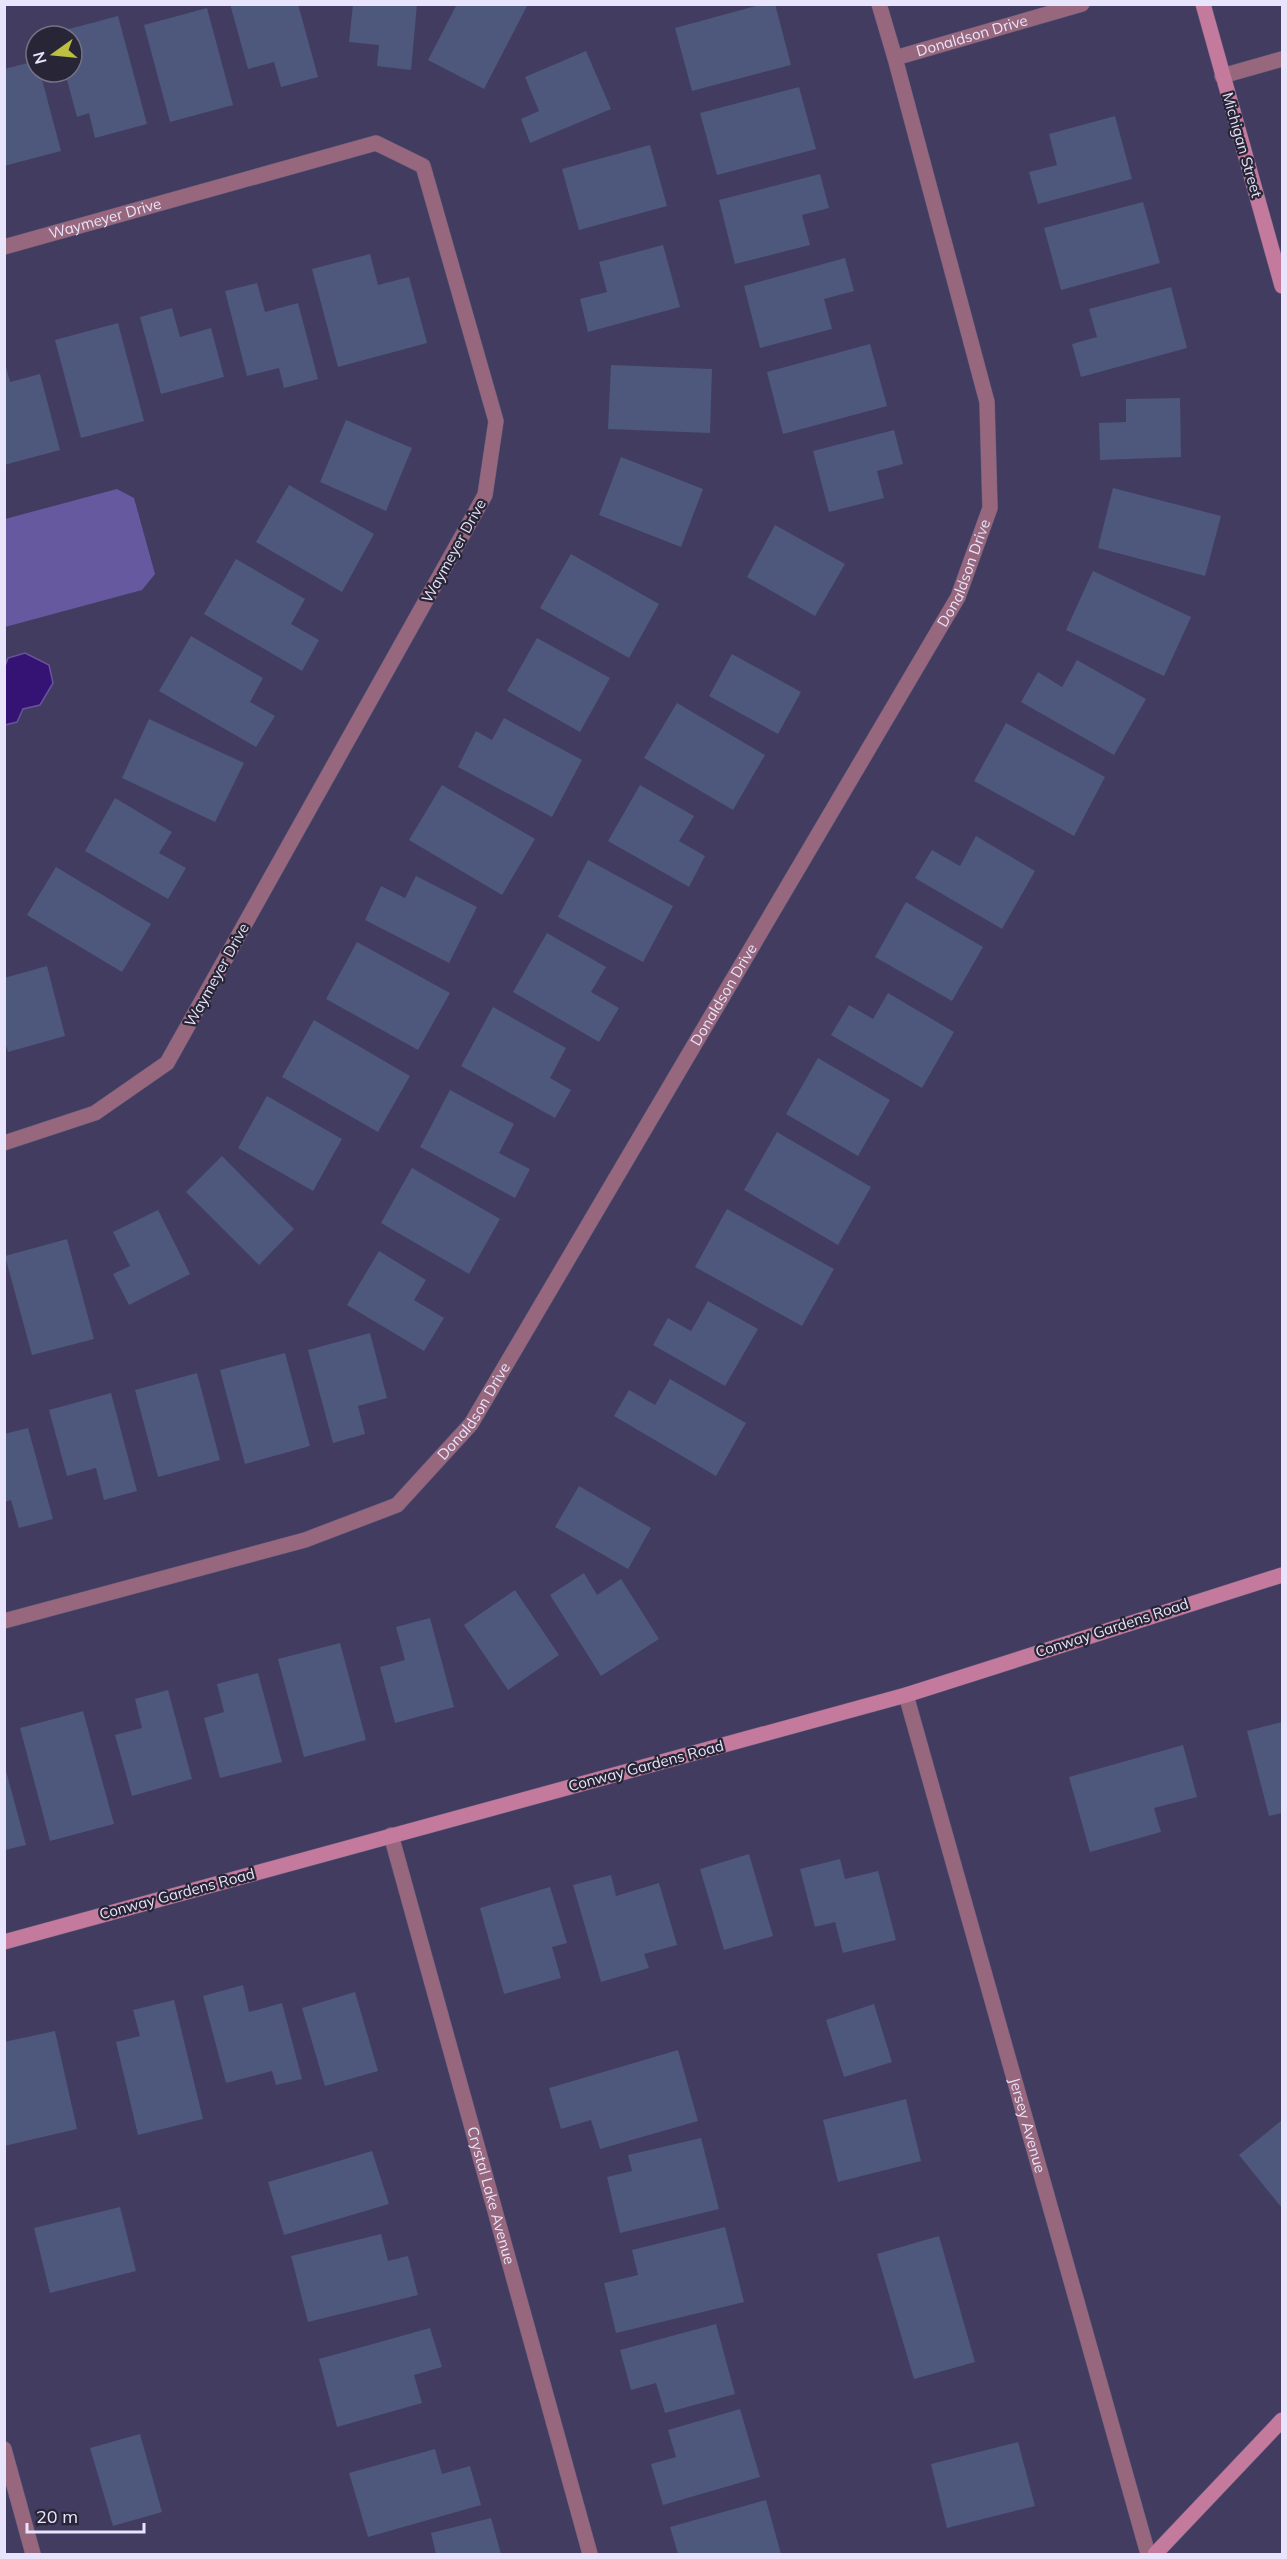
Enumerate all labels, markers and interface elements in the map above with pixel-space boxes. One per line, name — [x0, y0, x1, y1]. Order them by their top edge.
street label: Donaldson Drive — [914, 10, 1030, 60]
north arrow — [24, 24, 84, 84]
text: N — [28, 49, 51, 66]
street label: Michigan Street — [1218, 90, 1267, 200]
street label: Waymeyer Drive — [47, 194, 163, 243]
street label: Waymeyer Drive — [417, 496, 490, 606]
street label: Donaldson Drive — [933, 516, 994, 630]
street label: Waymeyer Drive — [180, 920, 253, 1030]
street label: Donaldson Drive — [686, 940, 761, 1049]
street label: Donaldson Drive — [433, 1359, 514, 1464]
street label: Conway Gardens Road — [1033, 1594, 1191, 1661]
street label: Conway Gardens Road — [566, 1736, 726, 1795]
street label: Conway Gardens Road — [97, 1864, 257, 1923]
street label: Jersey Avenue — [1005, 2075, 1050, 2175]
street label: Crystal Lake Avenue — [463, 2124, 519, 2266]
scale bar — [27, 2496, 144, 2534]
text: 20 m — [36, 2505, 78, 2528]

